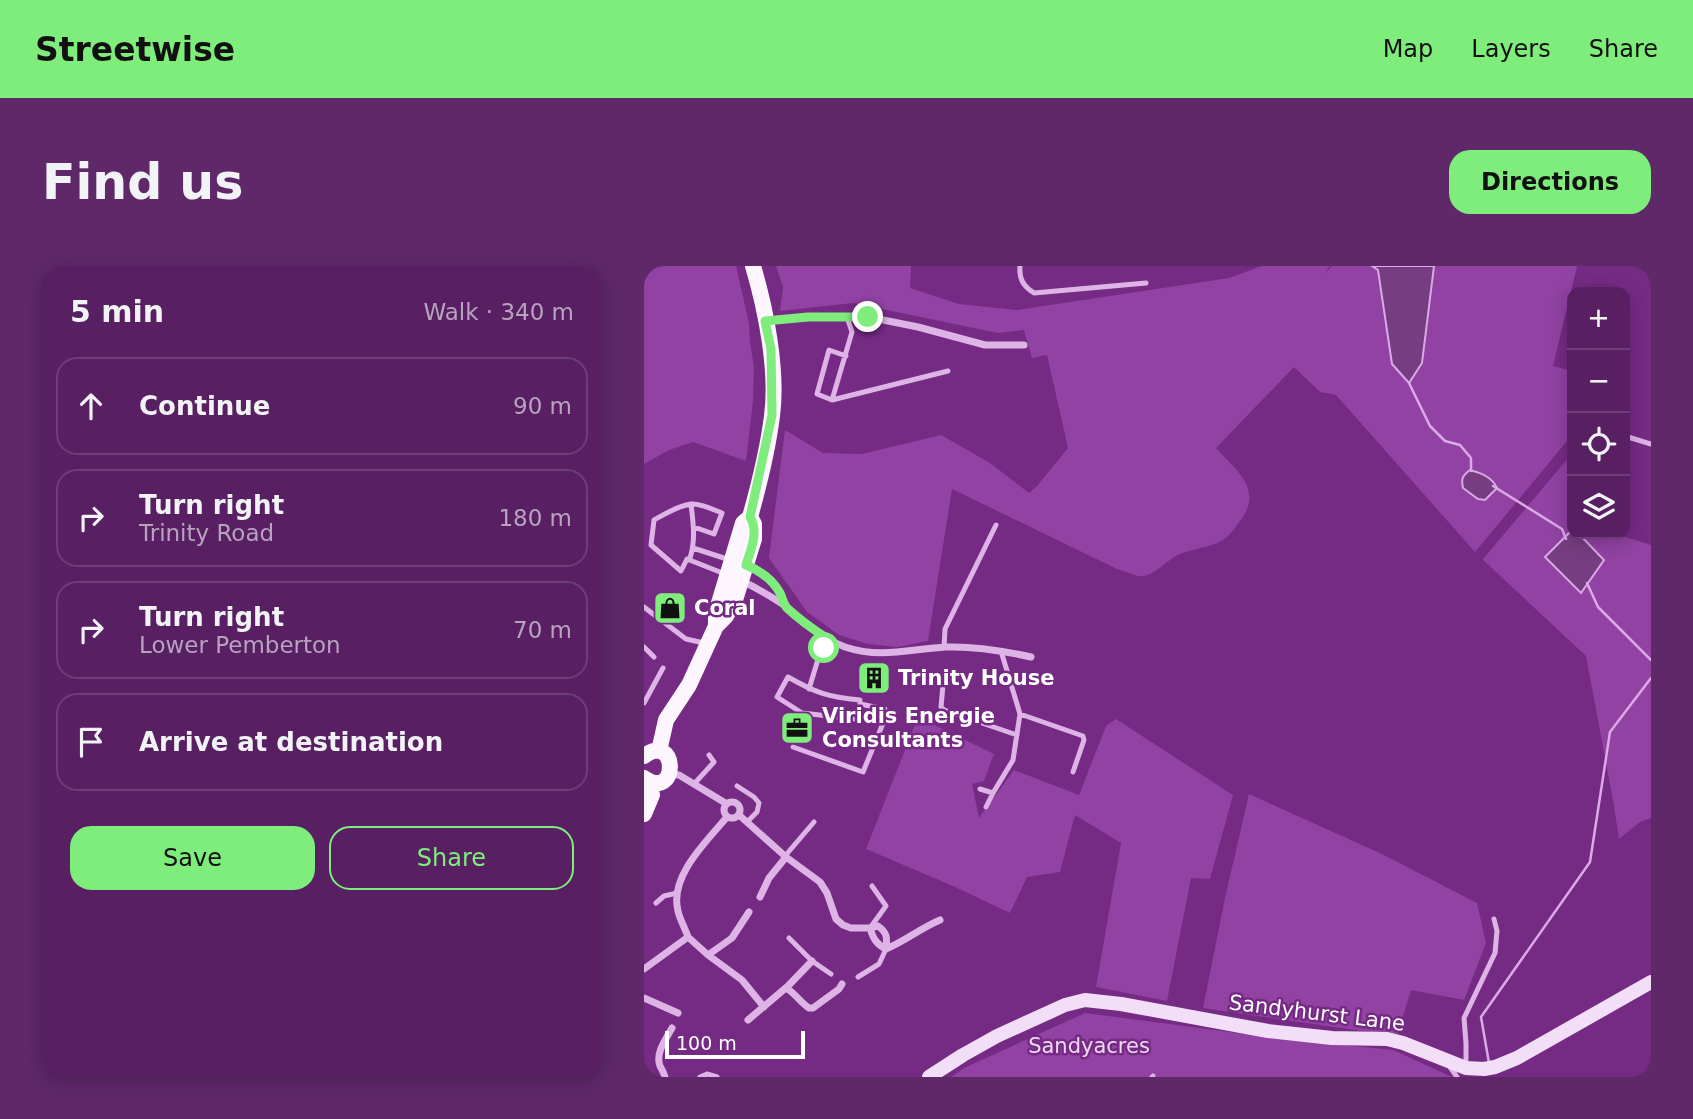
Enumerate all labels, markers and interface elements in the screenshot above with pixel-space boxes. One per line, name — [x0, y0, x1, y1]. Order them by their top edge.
text: Streetwise — [35, 30, 235, 69]
text: Map — [1383, 35, 1433, 63]
text: Layers — [1471, 35, 1551, 63]
text: Share — [1589, 35, 1658, 63]
button: Directions — [1449, 150, 1651, 214]
text: Find us — [42, 154, 243, 211]
map controls — [1567, 287, 1630, 539]
button: + — [1567, 287, 1630, 350]
text: 5 min — [70, 294, 164, 329]
text: Walk · 340 m — [423, 299, 574, 325]
route end — [852, 301, 883, 332]
button: − — [1567, 350, 1630, 413]
icon: ahead — [72, 387, 110, 425]
text: Continue — [139, 391, 270, 421]
text: 90 m — [513, 393, 572, 419]
button: locate — [1567, 413, 1630, 476]
button: layers — [1567, 476, 1630, 539]
text: Turn right — [139, 490, 284, 520]
icon: right — [72, 499, 110, 537]
text: 180 m — [498, 505, 572, 531]
text: Trinity Road — [139, 520, 274, 546]
shop icon: Coral — [651, 589, 689, 627]
place label: Coral — [694, 596, 756, 620]
text: Turn right — [139, 602, 284, 632]
icon: right — [72, 611, 110, 649]
text: 70 m — [513, 617, 572, 643]
text: Lower Pemberton — [139, 632, 341, 658]
route start — [808, 632, 839, 663]
building icon: Trinity House — [855, 659, 893, 697]
place label: Trinity House — [898, 666, 1054, 690]
place label: Viridis Energie Consultants — [822, 704, 995, 752]
office icon: Viridis Energie Consultants — [778, 709, 816, 747]
icon: arrive — [72, 723, 110, 761]
text: Arrive at destination — [139, 727, 443, 757]
button: Save — [70, 826, 315, 890]
button: Share — [329, 826, 574, 890]
street label: Sandyhurst Lane — [1228, 990, 1406, 1036]
scale bar — [665, 1028, 805, 1060]
text: 100 m — [676, 1032, 737, 1054]
park label: Sandyacres — [1028, 1034, 1150, 1058]

